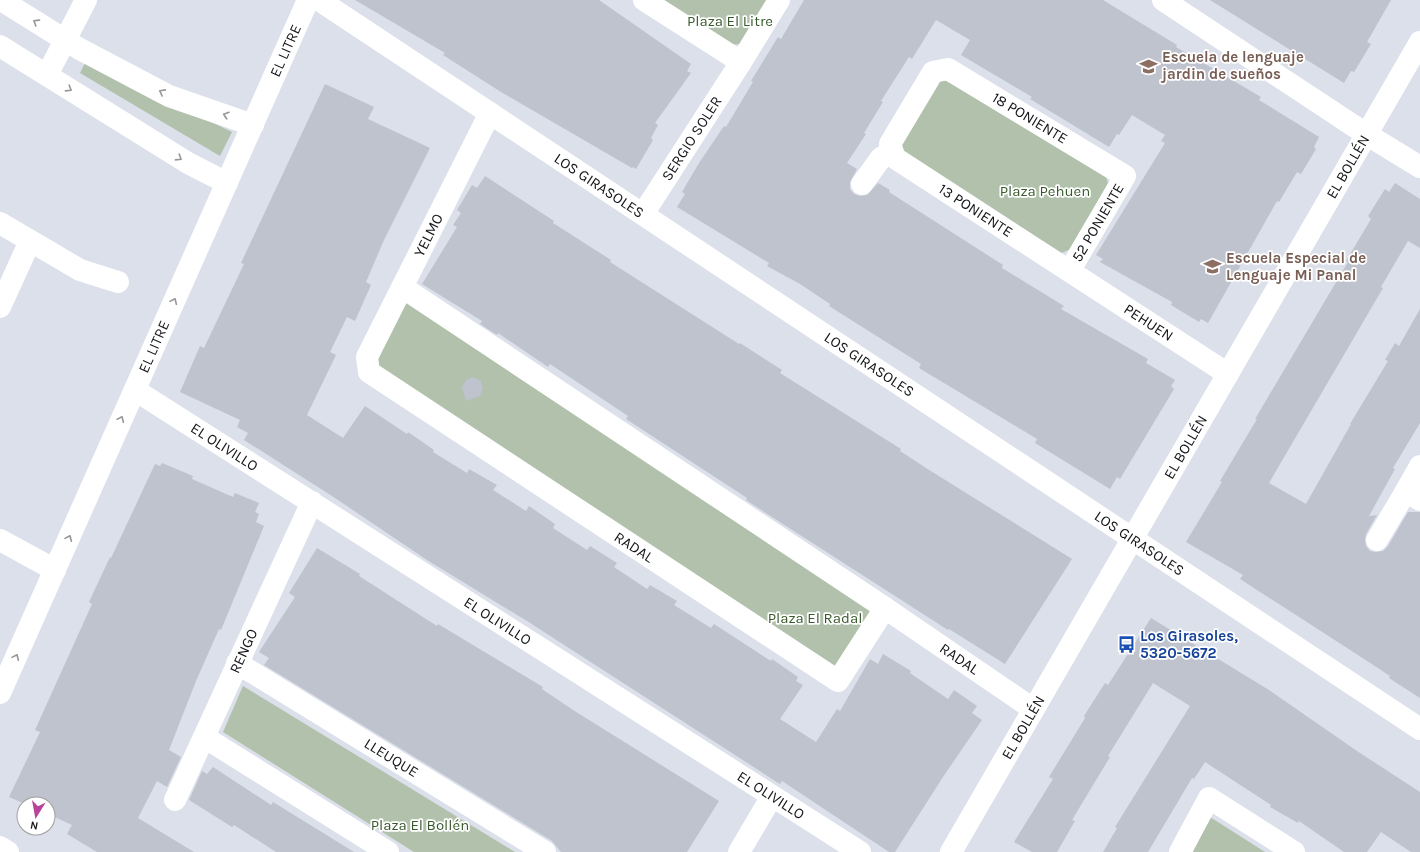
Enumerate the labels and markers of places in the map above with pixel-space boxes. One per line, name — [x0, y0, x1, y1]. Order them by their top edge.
place label: Escuela de lenguaje jardin de sueños — [1160, 48, 1304, 83]
school or university icon: Escuela de lenguaje jardin de sueños — [1139, 56, 1159, 76]
place label: Escuela Especial de Lenguaje Mi Panal — [1226, 249, 1366, 284]
school or university icon: Escuela Especial de Lenguaje Mi Panal — [1203, 257, 1223, 277]
place label: Los Girasoles, 5320-5672 — [1140, 627, 1238, 662]
bus stop icon: Los Girasoles, 5320-5672 — [1117, 635, 1137, 655]

